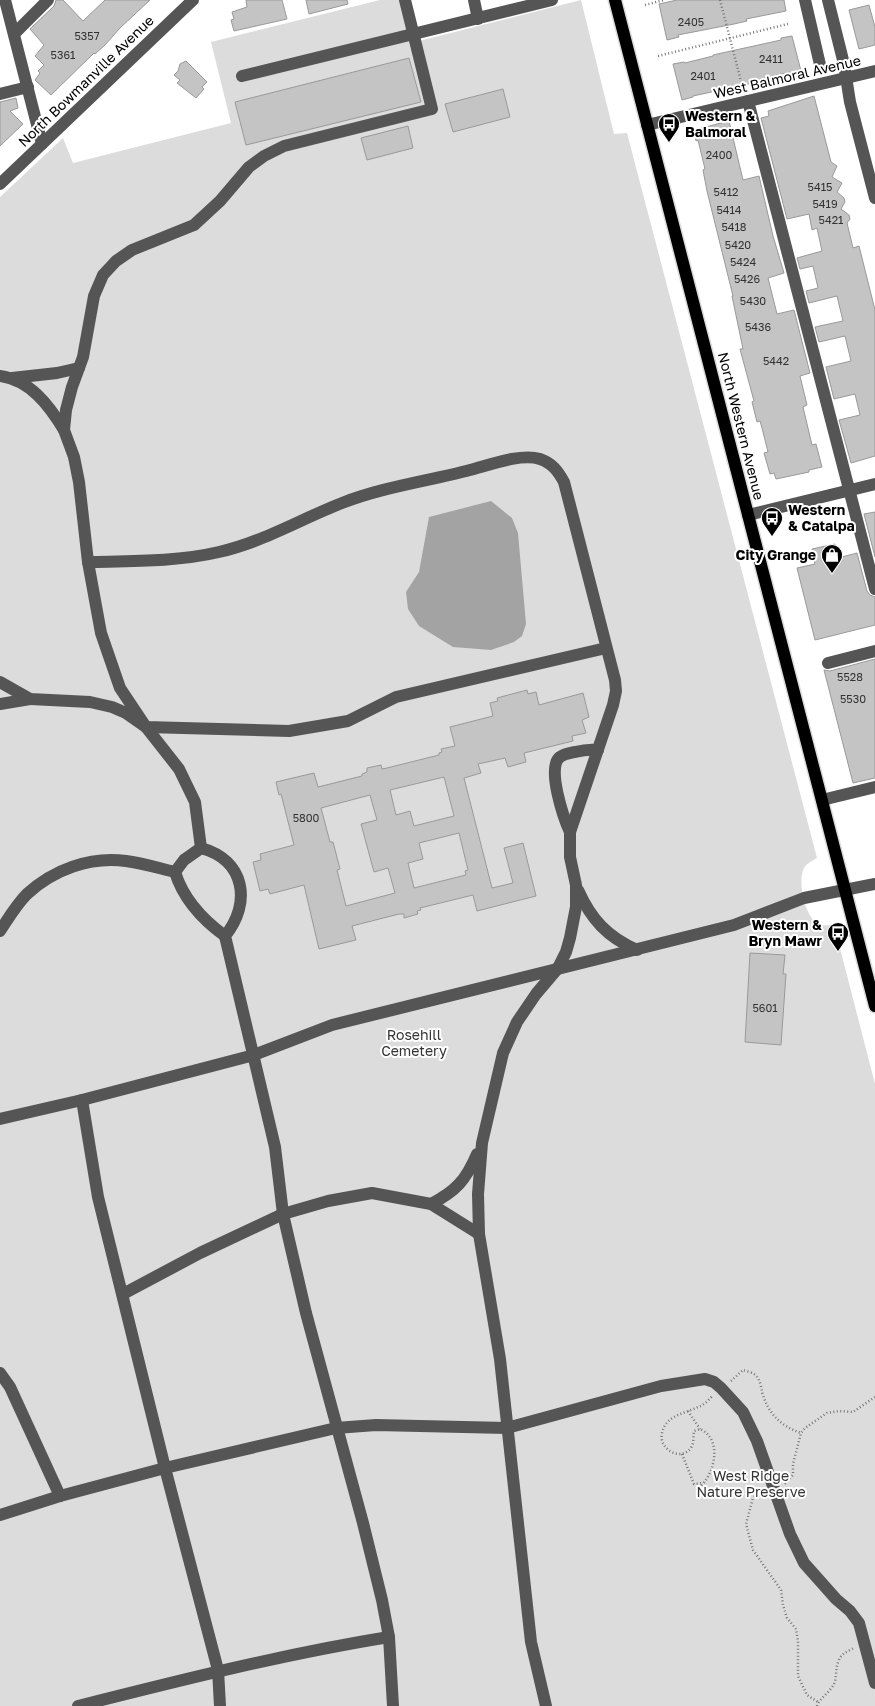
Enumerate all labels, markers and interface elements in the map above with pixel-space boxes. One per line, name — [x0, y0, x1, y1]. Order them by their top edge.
street label: North Bowmanville Avenue — [14, 11, 157, 150]
house number: 2405 — [678, 15, 704, 28]
house number: 5357 — [74, 29, 100, 42]
house number: 5361 — [51, 48, 75, 61]
street label: West Balmoral Avenue — [712, 51, 862, 102]
house number: 2411 — [759, 52, 783, 65]
house number: 2401 — [690, 69, 716, 82]
place label: Western & Balmoral — [685, 107, 756, 140]
bus stop icon: Western & Balmoral — [657, 112, 681, 143]
house number: 2400 — [706, 148, 733, 161]
house number: 5415 — [808, 180, 832, 193]
house number: 5412 — [714, 185, 738, 198]
house number: 5419 — [812, 197, 838, 210]
house number: 5414 — [716, 203, 742, 216]
house number: 5421 — [819, 213, 843, 226]
house number: 5418 — [721, 220, 747, 233]
house number: 5420 — [725, 238, 751, 251]
house number: 5424 — [730, 255, 756, 268]
house number: 5426 — [734, 272, 760, 285]
house number: 5430 — [740, 294, 766, 307]
house number: 5436 — [745, 320, 771, 333]
street label: North Western Avenue — [715, 350, 768, 501]
house number: 5442 — [763, 354, 789, 367]
place label: Western & Catalpa — [788, 501, 855, 534]
bus stop icon: Western & Catalpa — [760, 506, 784, 537]
shop icon: City Grange — [820, 543, 844, 574]
place label: City Grange — [736, 546, 816, 563]
house number: 5528 — [837, 670, 863, 683]
house number: 5530 — [840, 692, 866, 705]
house number: 5800 — [293, 811, 320, 824]
place label: Western & Bryn Mawr — [748, 916, 823, 949]
bus stop icon: Western & Bryn Mawr — [826, 921, 850, 952]
house number: 5601 — [752, 1001, 778, 1014]
park label: Rosehill Cemetery — [381, 1026, 447, 1059]
park label: West Ridge Nature Preserve — [696, 1467, 806, 1500]

